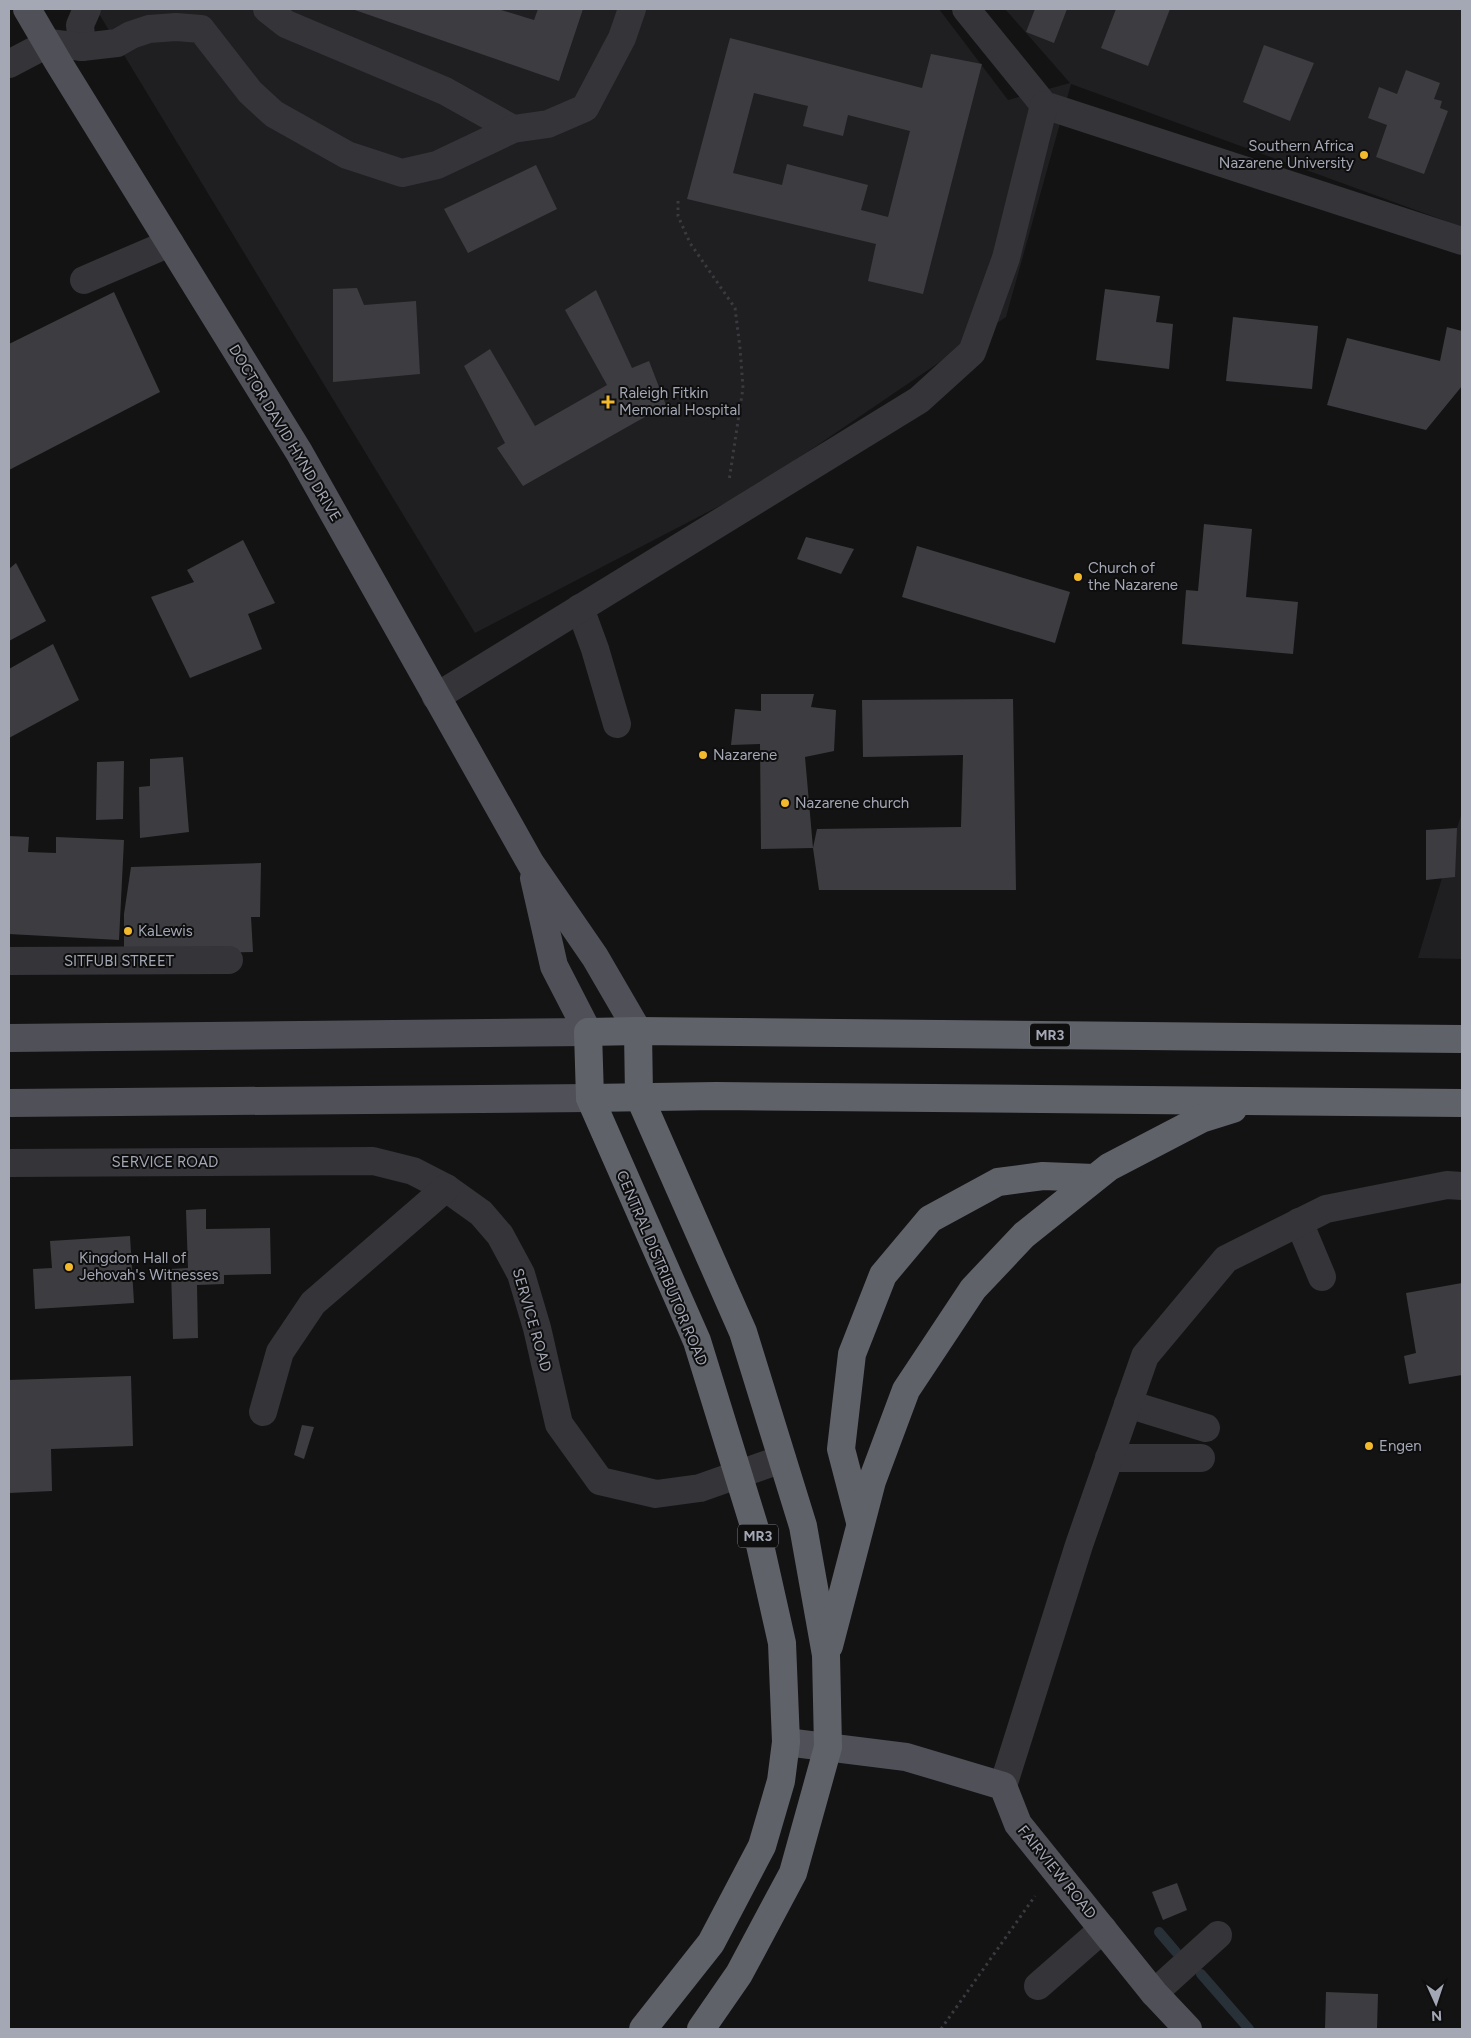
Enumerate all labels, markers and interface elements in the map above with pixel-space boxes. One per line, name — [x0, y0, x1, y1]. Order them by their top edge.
place label: Southern Africa Nazarene University — [1219, 137, 1354, 172]
marker: Southern Africa Nazarene University — [1358, 149, 1370, 161]
street label: DOCTOR DAVID HYND DRIVE — [225, 341, 345, 525]
place label: Raleigh Fitkin Memorial Hospital — [619, 384, 740, 419]
marker: Raleigh Fitkin Memorial Hospital — [601, 395, 615, 409]
place label: Church of the Nazarene — [1088, 559, 1178, 594]
marker: Church of the Nazarene — [1072, 571, 1084, 583]
place label: Nazarene — [713, 746, 777, 764]
marker: Nazarene — [697, 749, 709, 761]
place label: Nazarene church — [795, 794, 909, 812]
marker: Nazarene church — [779, 797, 791, 809]
place label: KaLewis — [138, 922, 193, 940]
marker: KaLewis — [122, 925, 134, 937]
street label: SITFUBI STREET — [64, 952, 175, 970]
road number: MR3 — [1030, 1024, 1070, 1046]
street label: SERVICE ROAD — [112, 1153, 218, 1171]
street label: CENTRAL DISTRIBUTOR ROAD — [613, 1168, 711, 1368]
place label: Kingdom Hall of Jehovah's Witnesses — [79, 1249, 218, 1284]
marker: Kingdom Hall of Jehovah's Witnesses — [63, 1261, 75, 1273]
street label: SERVICE ROAD — [509, 1266, 555, 1374]
place label: Engen — [1379, 1437, 1422, 1455]
marker: Engen — [1363, 1440, 1375, 1452]
road number: MR3 — [738, 1524, 778, 1548]
street label: FAIRVIEW ROAD — [1014, 1822, 1100, 1922]
north arrow — [1411, 1978, 1461, 2028]
text: N — [1431, 2007, 1443, 2024]

